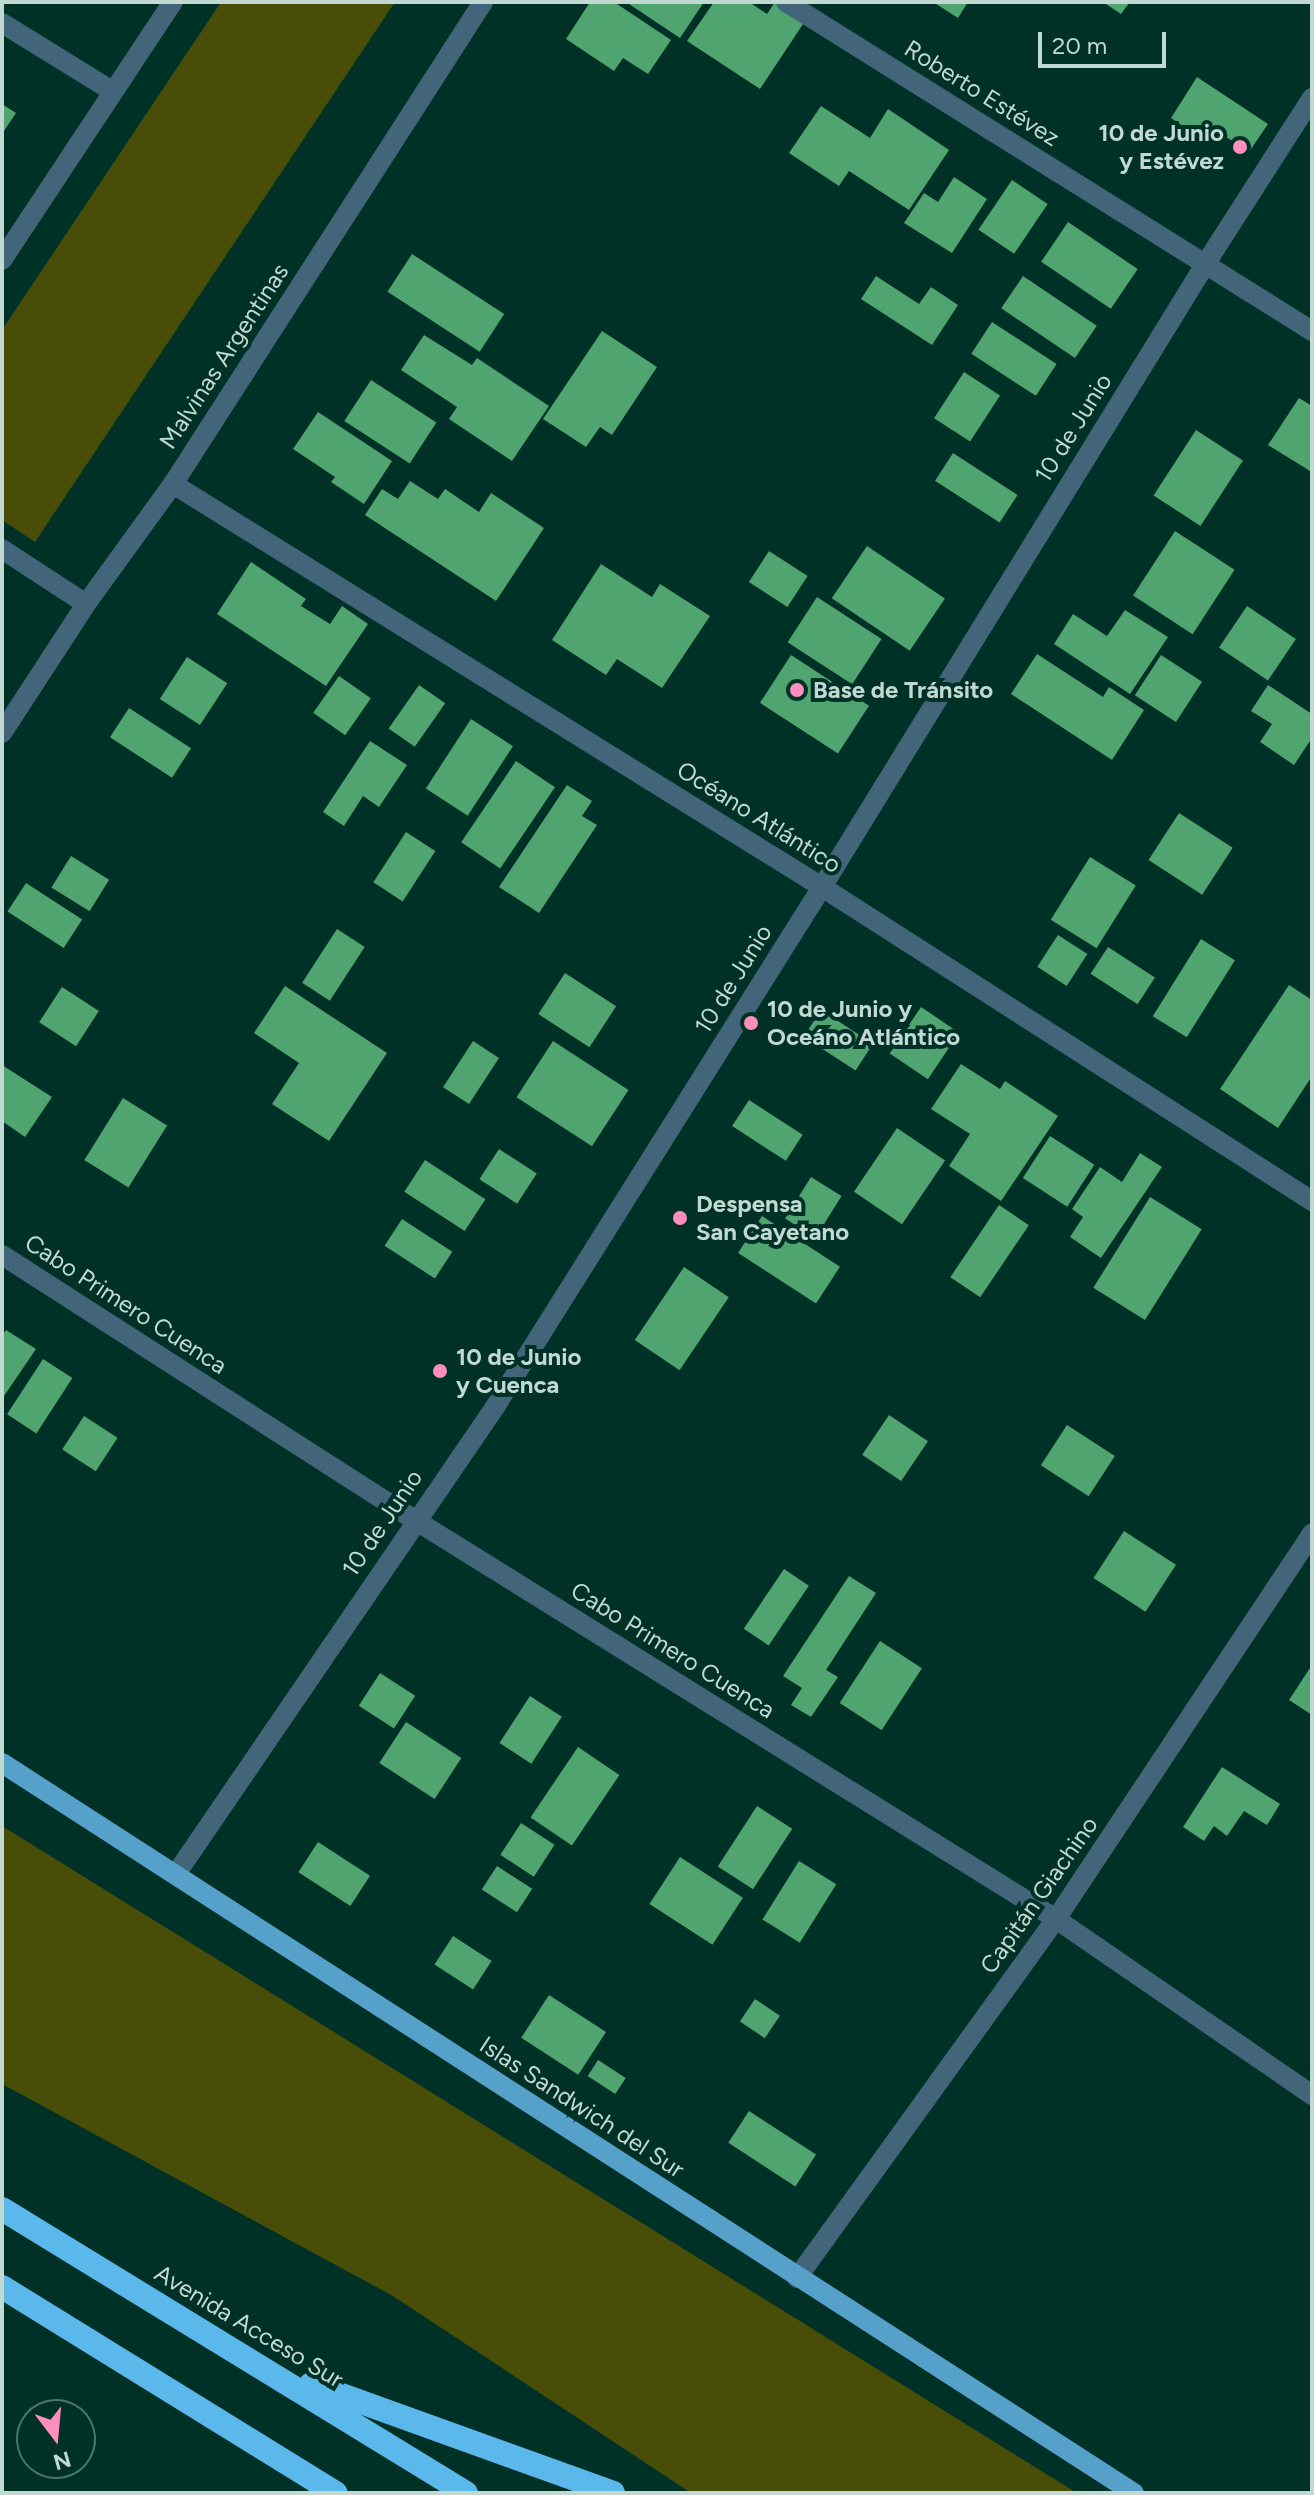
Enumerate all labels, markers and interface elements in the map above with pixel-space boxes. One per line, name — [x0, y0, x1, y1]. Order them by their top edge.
scale bar — [1042, 16, 1170, 66]
text: 20 m — [1052, 31, 1107, 60]
street label: Roberto Estévez — [899, 34, 1065, 152]
place label: 10 de Junio y Estévez — [1099, 119, 1224, 175]
marker: 10 de Junio y Estévez — [1231, 138, 1249, 156]
street label: Malvinas Argentinas — [153, 258, 295, 454]
street label: 10 de Junio — [1028, 368, 1118, 488]
place label: Base de Tránsito — [813, 676, 993, 704]
marker: Base de Tránsito — [788, 681, 806, 699]
street label: Océano Atlántico — [672, 755, 846, 879]
street label: 10 de Junio — [688, 919, 778, 1039]
place label: 10 de Junio y Oceáno Atlántico — [767, 995, 960, 1051]
marker: 10 de Junio y Oceáno Atlántico — [742, 1014, 760, 1032]
place label: Despensa San Cayetano — [696, 1190, 849, 1246]
marker: Despensa San Cayetano — [671, 1209, 689, 1227]
street label: Cabo Primero Cuenca — [20, 1228, 232, 1380]
place label: 10 de Junio y Cuenca — [456, 1343, 581, 1399]
marker: 10 de Junio y Cuenca — [431, 1362, 449, 1380]
street label: 10 de Junio — [336, 1464, 428, 1582]
street label: Cabo Primero Cuenca — [566, 1576, 780, 1724]
street label: Capitán Giachino — [974, 1811, 1104, 1979]
street label: Islas Sandwich del Sur — [474, 2030, 690, 2184]
street label: Avenida Acceso Sur — [149, 2258, 349, 2394]
north arrow — [16, 2399, 96, 2479]
text: N — [50, 2445, 74, 2476]

